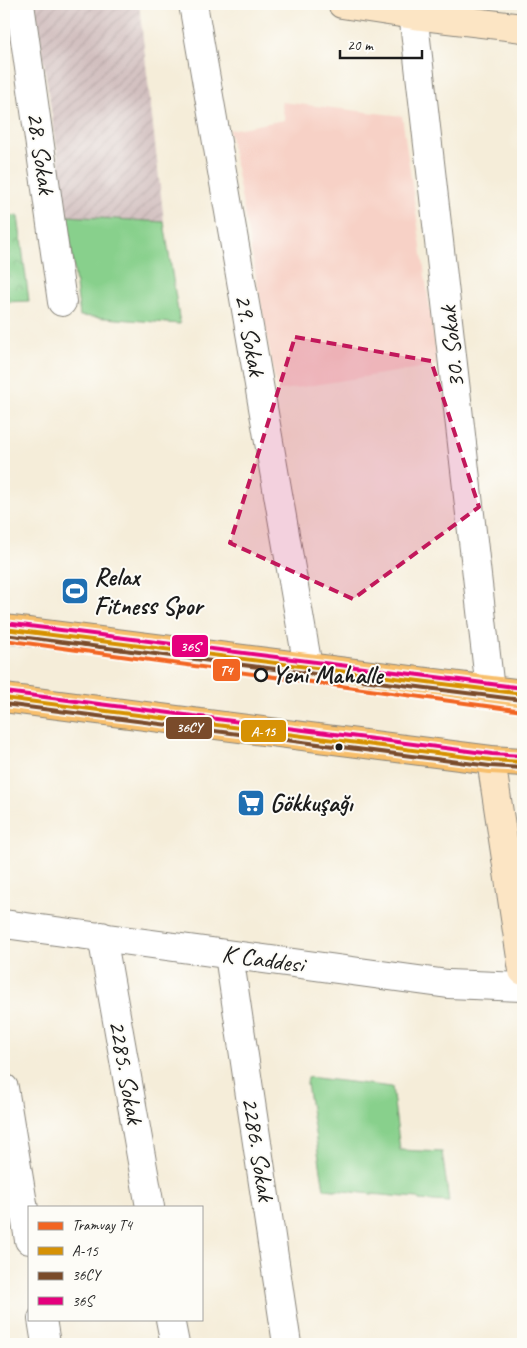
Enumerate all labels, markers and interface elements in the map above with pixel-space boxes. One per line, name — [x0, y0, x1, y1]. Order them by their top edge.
scale bar — [340, 28, 422, 60]
text: 20 m — [347, 36, 374, 55]
street label: 28. Sokak — [19, 110, 63, 198]
street label: 29. Sokak — [227, 292, 273, 380]
street label: 30. Sokak — [432, 302, 472, 390]
place label: Relax Fitness Spor — [94, 561, 205, 622]
sports icon: Relax Fitness Spor — [60, 576, 90, 606]
line badge: 36S — [171, 634, 209, 658]
text: 36S — [180, 638, 203, 655]
line badge: T4 — [212, 658, 241, 682]
place label: Yeni Mahalle — [272, 659, 384, 691]
text: T4 — [220, 662, 234, 679]
marker: Yeni Mahalle — [254, 668, 268, 682]
line badge: 36CY — [165, 716, 213, 740]
text: 36CY — [176, 719, 205, 736]
line badge: A-15 — [240, 719, 287, 743]
text: A-15 — [251, 723, 277, 740]
unlabelled marker — [334, 742, 344, 752]
place label: Gökkuşağı — [270, 787, 354, 819]
supermarket icon: Gökkuşağı — [236, 788, 266, 818]
street label: K Caddesi — [220, 937, 309, 981]
street label: 2285. Sokak — [101, 1018, 151, 1128]
street label: 2286. Sokak — [234, 1095, 282, 1205]
legend — [28, 1206, 202, 1320]
text: Tramvay T4 — [72, 1216, 133, 1235]
text: A-15 — [72, 1242, 99, 1261]
text: 36CY — [72, 1266, 102, 1285]
text: 36S — [72, 1292, 96, 1311]

